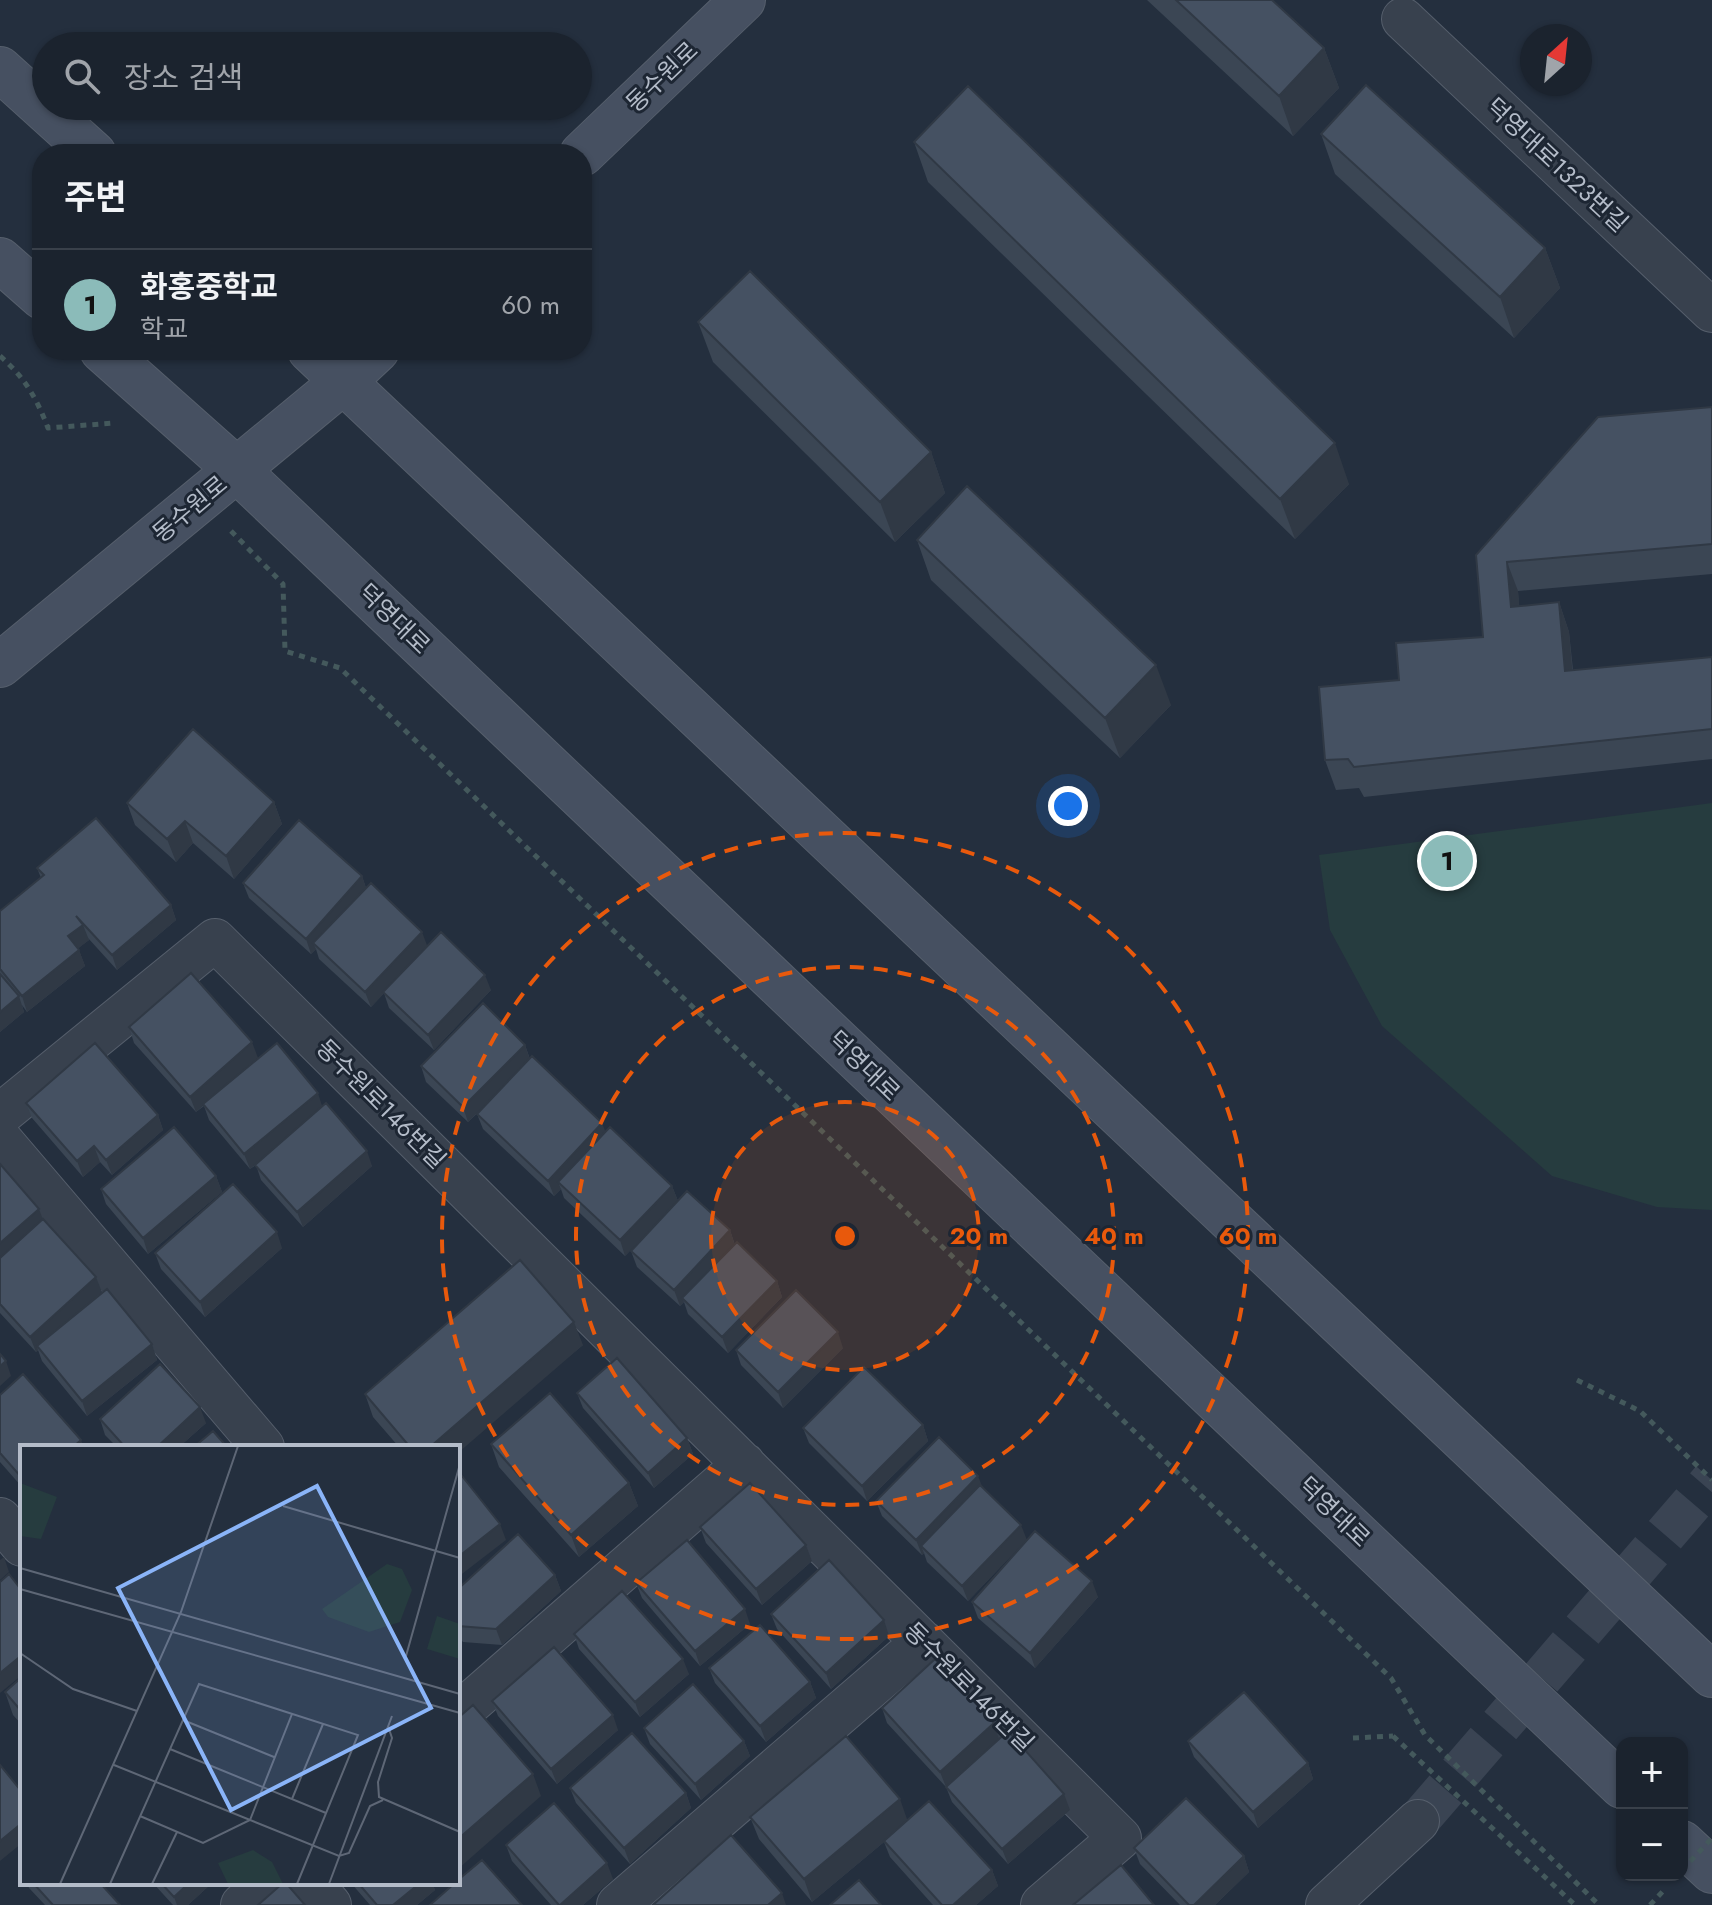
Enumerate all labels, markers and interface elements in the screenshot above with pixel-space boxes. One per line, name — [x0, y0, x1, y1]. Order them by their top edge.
north arrow — [1520, 24, 1592, 96]
search box — [32, 32, 592, 120]
street label: 동수원로 — [618, 33, 706, 120]
icon: search — [60, 54, 104, 98]
text: 장소 검색 — [124, 56, 243, 99]
street label: 덕영대로1323번길 — [1478, 89, 1636, 240]
text: 주변 — [64, 173, 127, 222]
text: 화홍중학교 — [140, 265, 278, 308]
text: 1 — [83, 286, 97, 324]
text: 60 m — [501, 286, 560, 324]
text: 학교 — [140, 310, 188, 348]
street label: 동수원로 — [145, 467, 235, 550]
street label: 덕영대로 — [350, 575, 438, 662]
your location — [1048, 786, 1088, 826]
pin: 1 — [1421, 831, 1473, 891]
street label: 덕영대로 — [820, 1022, 908, 1109]
street label: 동수원로146번길 — [308, 1031, 454, 1177]
text: 20 m — [950, 1218, 1008, 1253]
text: 40 m — [1084, 1218, 1144, 1253]
text: 60 m — [1219, 1218, 1277, 1253]
centre of rings — [831, 1222, 859, 1250]
inset map — [20, 1445, 460, 1885]
street label: 덕영대로 — [1290, 1468, 1378, 1555]
street label: 동수원로146번길 — [896, 1614, 1042, 1760]
map controls — [1616, 1737, 1688, 1881]
button: + — [1616, 1737, 1688, 1809]
button: − — [1616, 1809, 1688, 1881]

